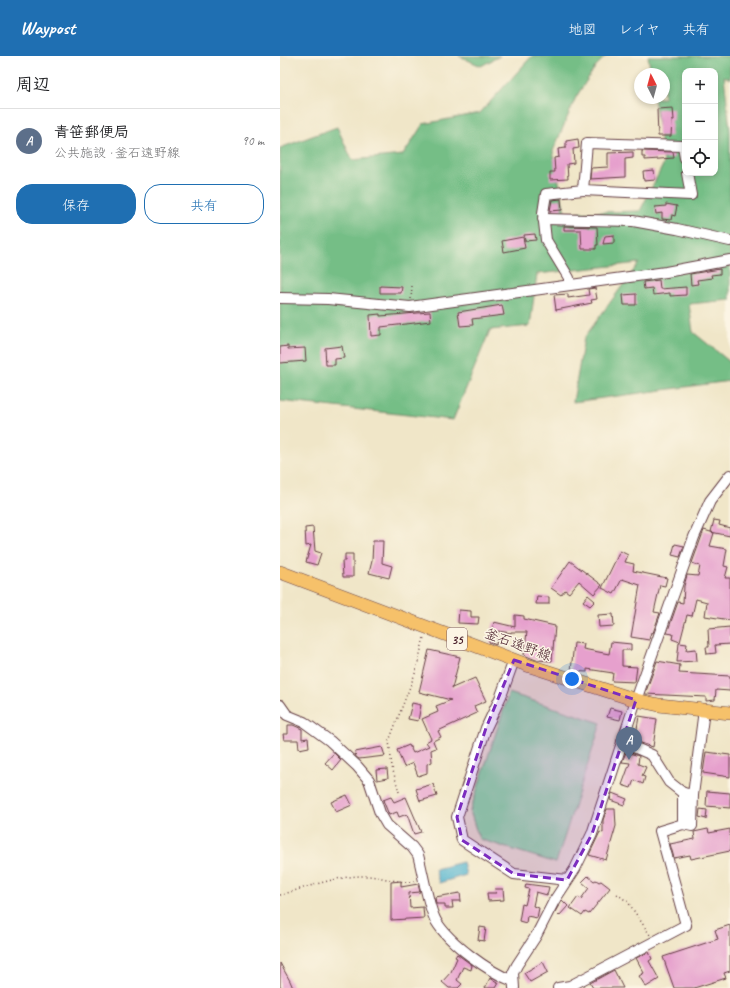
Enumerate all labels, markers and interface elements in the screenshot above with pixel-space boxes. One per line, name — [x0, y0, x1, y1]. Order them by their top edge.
text: Waypost — [20, 16, 75, 40]
text: 地図 — [569, 21, 597, 38]
text: レイヤ — [619, 21, 660, 38]
text: 共有 — [682, 21, 710, 38]
north arrow — [634, 68, 670, 104]
map controls — [682, 68, 718, 176]
button: + — [682, 68, 718, 104]
text: 周辺 — [16, 74, 50, 95]
button: − — [682, 104, 718, 140]
text: 青笹郵便局 — [54, 123, 129, 142]
text: A — [26, 133, 32, 149]
text: 90 m — [242, 133, 264, 149]
button: locate — [682, 140, 718, 176]
text: 公共施設 · 釜石遠野線 — [54, 145, 180, 161]
button: 保存 — [16, 184, 136, 224]
button: 共有 — [144, 184, 264, 224]
street label: 釜石遠野線 — [482, 625, 554, 664]
road number: 35 — [447, 628, 467, 650]
your location — [562, 669, 582, 689]
pin: A — [616, 727, 642, 760]

